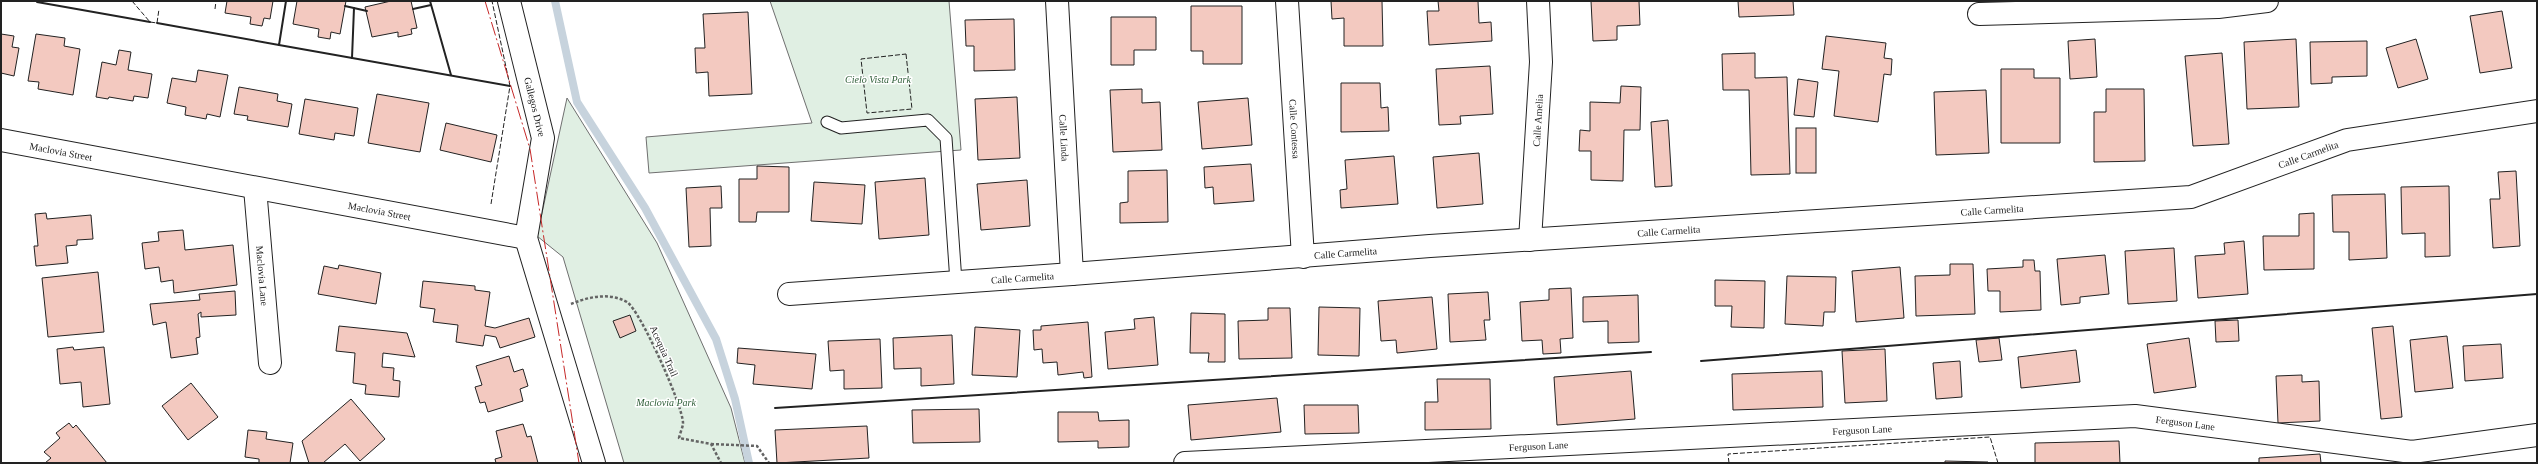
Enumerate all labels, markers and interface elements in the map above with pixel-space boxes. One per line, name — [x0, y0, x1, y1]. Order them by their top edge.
park label: Cielo Vista Park — [845, 74, 912, 85]
street label: Gallegos Drive — [523, 76, 548, 138]
street label: Calle Amelia — [1530, 93, 1545, 147]
street label: Calle Contessa — [1288, 99, 1302, 159]
street label: Calle Linda — [1058, 114, 1071, 162]
street label: Calle Carmelita — [2277, 138, 2340, 170]
street label: Maclovia Street — [29, 140, 93, 162]
street label: Maclovia Street — [347, 199, 412, 222]
street label: Calle Carmelita — [1960, 202, 2024, 217]
street label: Calle Carmelita — [1637, 223, 1701, 238]
street label: Maclovia Lane — [254, 245, 271, 307]
street label: Calle Carmelita — [1314, 245, 1378, 261]
street label: Calle Carmelita — [991, 270, 1055, 285]
street label: Acequia Trail — [648, 324, 680, 378]
park label: Maclovia Park — [635, 397, 696, 408]
street label: Ferguson Lane — [2155, 413, 2216, 432]
street label: Ferguson Lane — [1832, 423, 1893, 436]
street label: Ferguson Lane — [1509, 439, 1569, 452]

